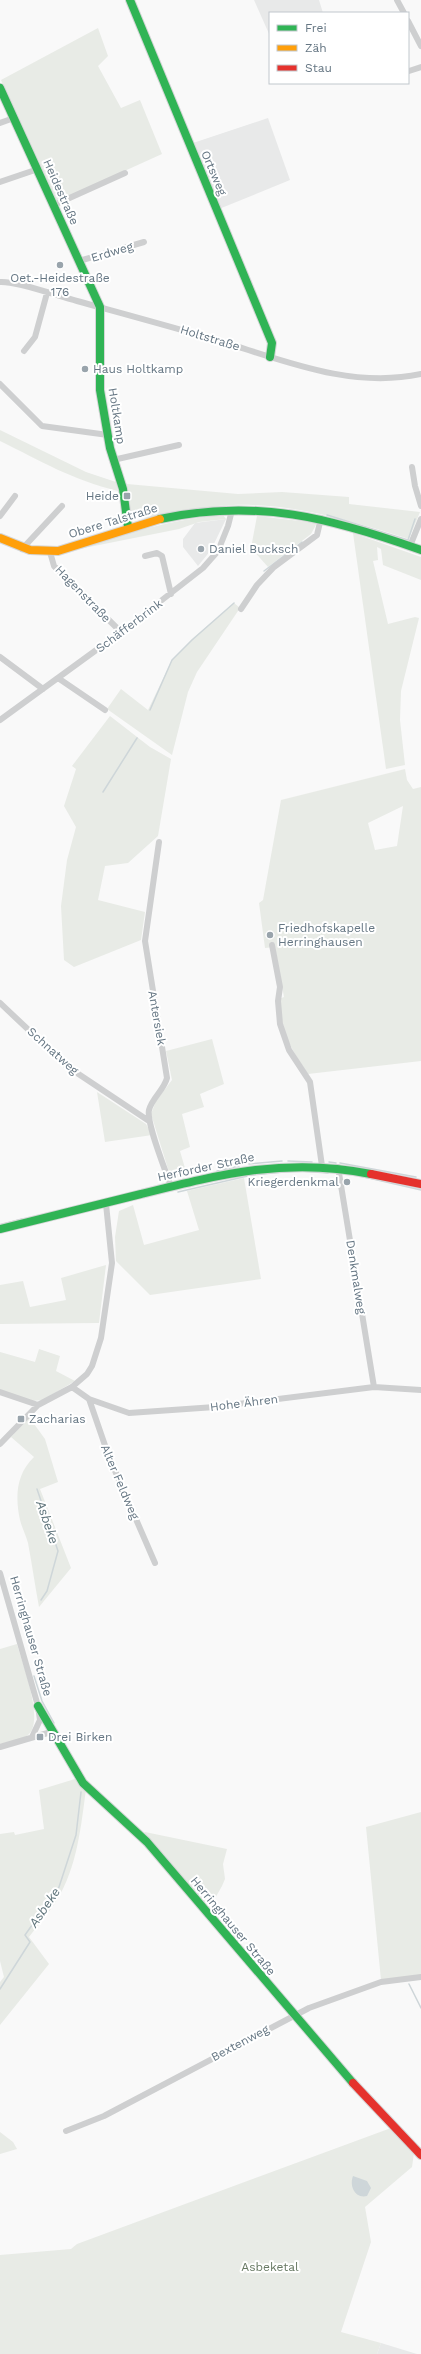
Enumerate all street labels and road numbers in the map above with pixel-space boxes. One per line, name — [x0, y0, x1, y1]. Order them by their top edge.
street label: Ortsweg — [198, 148, 230, 198]
street label: Heidestraße — [40, 157, 82, 227]
street label: Erdweg — [89, 239, 135, 265]
street label: Holtstraße — [179, 322, 242, 354]
street label: Holtkamp — [106, 387, 128, 445]
street label: Obere Talstraße — [67, 501, 159, 541]
street label: Hagenstraße — [52, 563, 114, 625]
street label: Schäfferbrink — [93, 596, 165, 656]
street label: Antersiek — [145, 990, 169, 1047]
street label: Schnatweg — [25, 1024, 82, 1078]
street label: Herforder Straße — [156, 1150, 256, 1184]
street label: Denkmalweg — [343, 1239, 369, 1316]
street label: Hohe Ähren — [209, 1392, 279, 1414]
street label: Alter Feldweg — [98, 1442, 142, 1522]
street label: Herringhauser Straße — [7, 1574, 55, 1698]
street label: Herringhauser Straße — [188, 1874, 278, 1978]
street label: Bextenweg — [209, 2022, 272, 2064]

